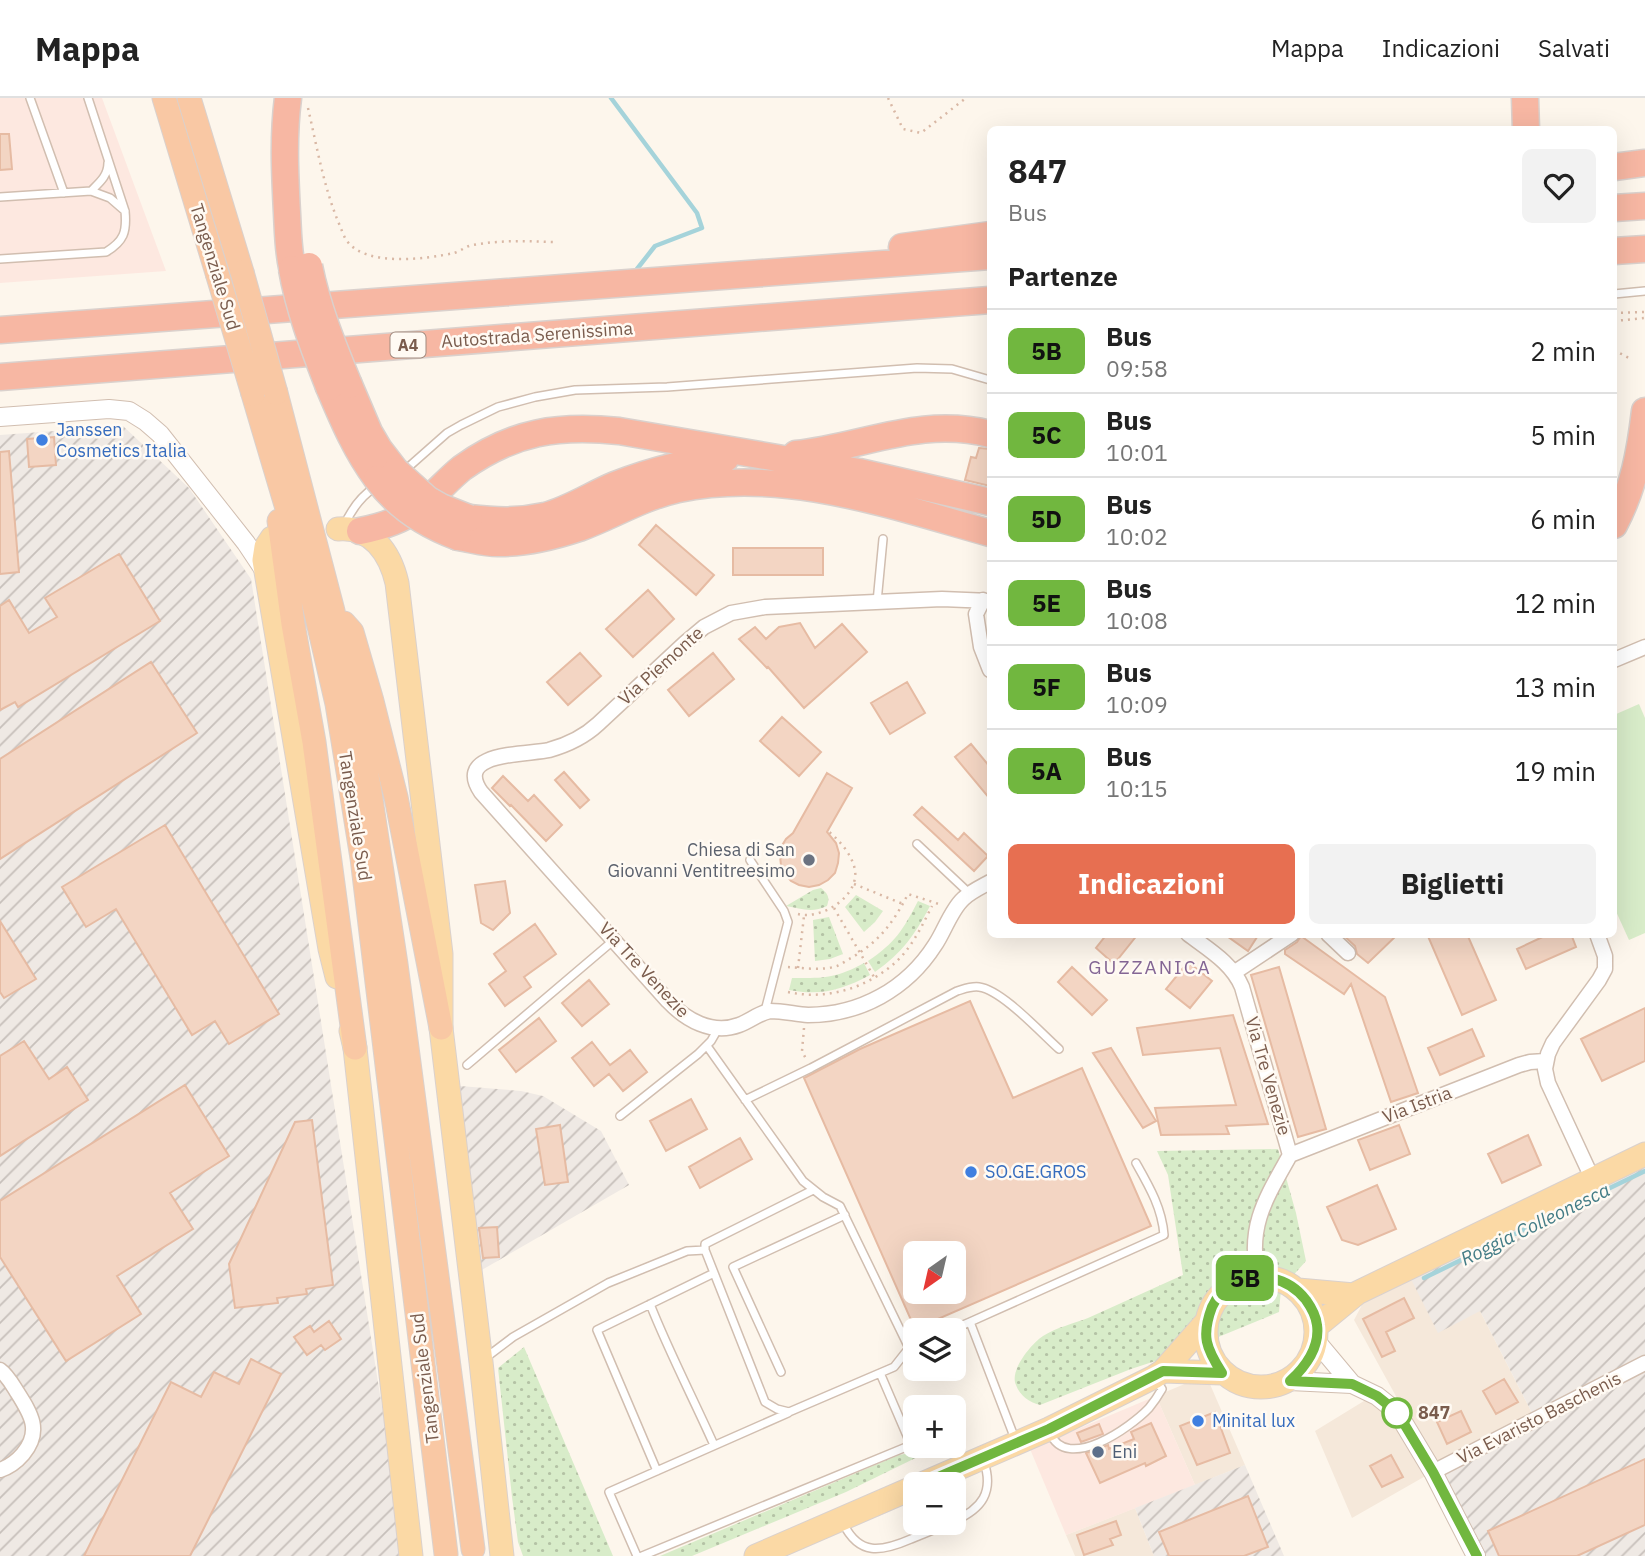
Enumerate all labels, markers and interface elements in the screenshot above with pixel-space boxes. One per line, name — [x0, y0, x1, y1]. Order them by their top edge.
text: Mappa — [35, 27, 140, 70]
text: Mappa — [1271, 32, 1344, 64]
text: Indicazioni — [1382, 32, 1500, 64]
text: Salvati — [1538, 32, 1610, 64]
text: 847 — [1008, 149, 1067, 192]
button: heart — [1522, 149, 1596, 223]
text: Bus — [1008, 197, 1047, 227]
street label: Tangenziale Sud — [185, 201, 246, 333]
text: Partenze — [1008, 259, 1118, 293]
street label: Autostrada Serenissima — [440, 316, 634, 353]
text: Bus — [1106, 319, 1152, 353]
road number: A4 — [390, 332, 426, 358]
text: 2 min — [1530, 334, 1596, 368]
text: 5B — [1031, 335, 1062, 367]
text: 09:58 — [1106, 353, 1168, 383]
text: Bus — [1106, 403, 1152, 437]
place label: Janssen Cosmetics Italia — [56, 418, 187, 462]
text: 5 min — [1530, 418, 1596, 452]
text: 5C — [1031, 419, 1062, 451]
marker: Janssen Cosmetics Italia — [34, 432, 50, 448]
text: 10:01 — [1106, 437, 1168, 467]
text: Bus — [1106, 487, 1152, 521]
text: 6 min — [1530, 502, 1596, 536]
text: 5D — [1031, 503, 1062, 535]
text: 10:02 — [1106, 521, 1168, 551]
text: Bus — [1106, 571, 1152, 605]
text: 12 min — [1515, 586, 1596, 620]
text: 5E — [1032, 587, 1061, 619]
text: 10:08 — [1106, 605, 1168, 635]
street label: Via Piemonte — [613, 621, 708, 710]
text: Bus — [1106, 655, 1152, 689]
text: 13 min — [1515, 670, 1596, 704]
text: 5F — [1032, 671, 1061, 703]
text: 10:09 — [1106, 689, 1168, 719]
text: Bus — [1106, 739, 1152, 773]
street label: Tangenziale Sud — [334, 749, 377, 882]
text: 19 min — [1515, 754, 1596, 788]
text: 5A — [1031, 755, 1062, 787]
text: 10:15 — [1106, 773, 1168, 803]
place label: Chiesa di San Giovanni Ventitreesimo — [608, 838, 795, 882]
button: Indicazioni — [1008, 844, 1295, 924]
button: Biglietti — [1309, 844, 1596, 924]
marker: Chiesa di San Giovanni Ventitreesimo — [801, 852, 817, 868]
street label: Via Tre Venezie — [594, 917, 695, 1022]
district label: GUZZANICA — [1088, 955, 1212, 979]
street label: Via Tre Venezie — [1241, 1014, 1296, 1138]
street label: Via Istria — [1379, 1081, 1455, 1128]
place label: SO.GE.GROS — [985, 1160, 1086, 1183]
marker: SO.GE.GROS — [963, 1164, 979, 1180]
water label: Roggia Colleonesca — [1456, 1177, 1614, 1271]
north arrow — [903, 1241, 966, 1304]
map controls — [903, 1241, 966, 1535]
line badge: 5B — [1214, 1255, 1276, 1301]
text: 5B — [1230, 1262, 1260, 1294]
street label: Tangenziale Sud — [405, 1312, 444, 1444]
button: layers — [903, 1318, 966, 1381]
street label: Via Evaristo Baschenis — [1453, 1366, 1625, 1469]
button: + — [903, 1395, 966, 1458]
marker: 847 — [1382, 1398, 1412, 1428]
place label: 847 — [1418, 1401, 1450, 1424]
place label: Minital lux — [1212, 1409, 1295, 1432]
marker: Minital lux — [1190, 1413, 1206, 1429]
place label: Eni — [1112, 1440, 1137, 1463]
marker: Eni — [1090, 1444, 1106, 1460]
button: − — [903, 1472, 966, 1535]

